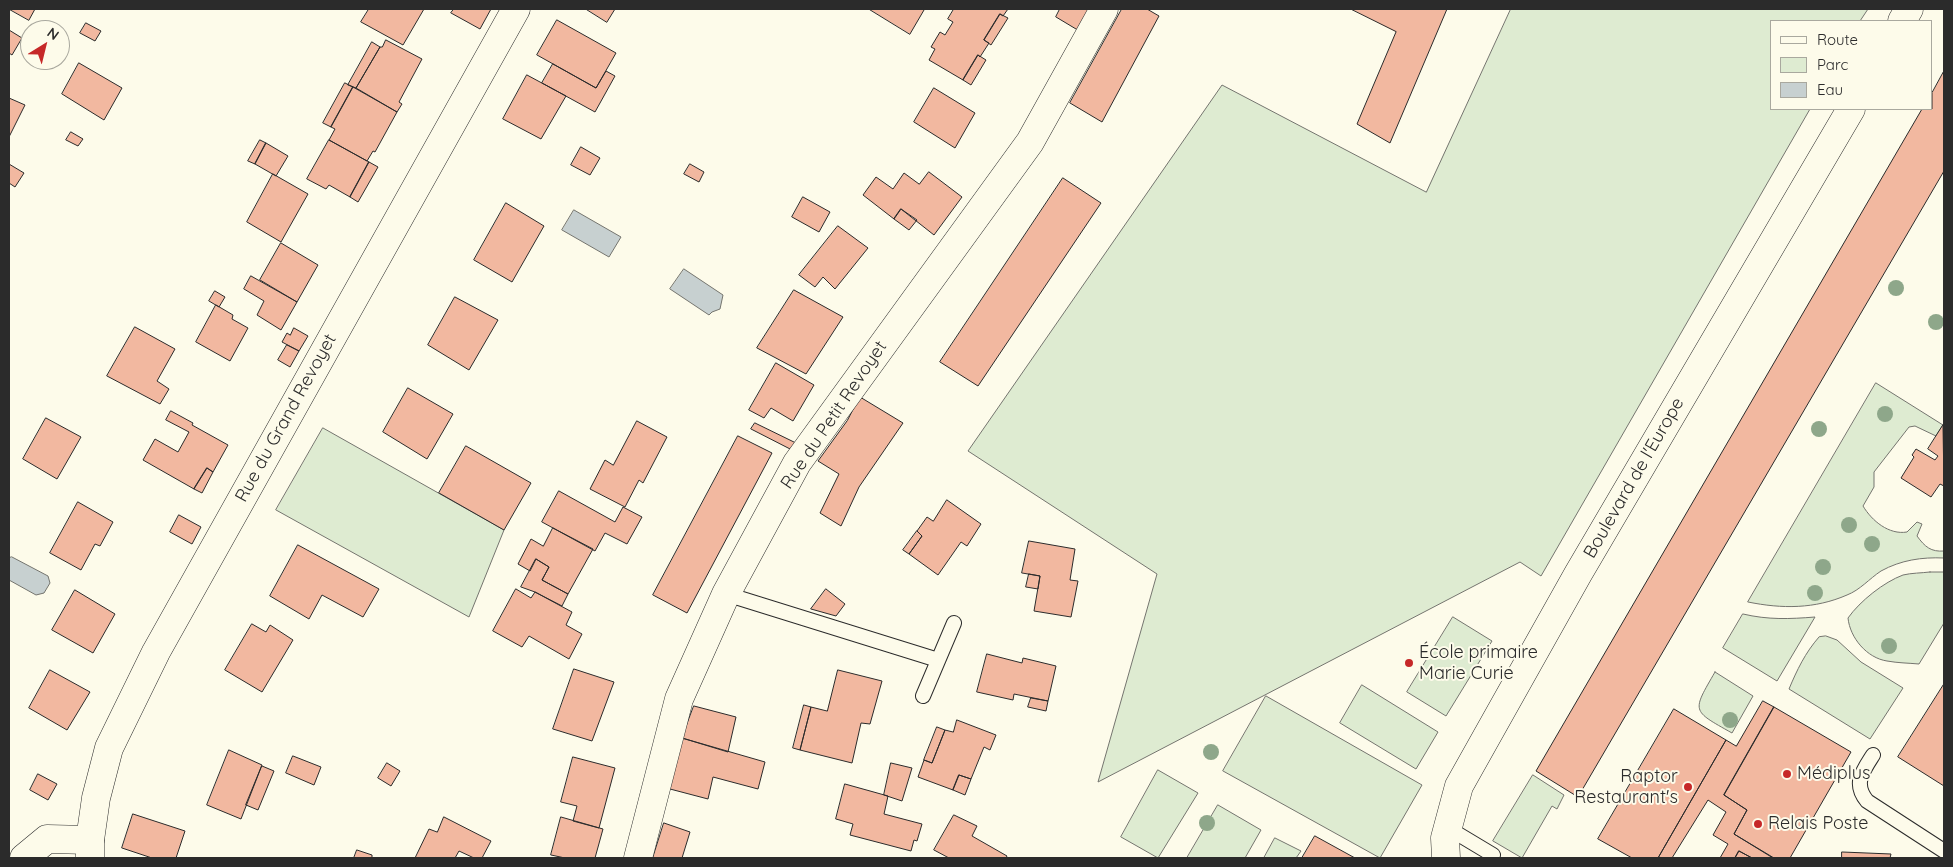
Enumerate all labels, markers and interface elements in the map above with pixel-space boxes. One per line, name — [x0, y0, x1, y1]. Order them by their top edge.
north arrow — [20, 20, 70, 70]
legend — [1770, 20, 1933, 110]
text: N — [44, 23, 63, 44]
text: Route — [1817, 30, 1858, 49]
text: Parc — [1817, 55, 1848, 74]
text: Eau — [1817, 80, 1843, 99]
street label: Rue du Grand Revoyet — [231, 330, 341, 506]
street label: Rue du Petit Revoyet — [776, 337, 892, 493]
street label: Boulevard de l'Europe — [1579, 394, 1689, 562]
place label: École primaire Marie Curie — [1419, 642, 1538, 684]
marker: École primaire Marie Curie — [1403, 657, 1415, 669]
place label: Médiplus — [1797, 763, 1870, 785]
place label: Raptor Restaurant's — [1574, 766, 1678, 809]
marker: Médiplus — [1781, 768, 1793, 780]
marker: Raptor Restaurant's — [1682, 781, 1694, 793]
place label: Relais Poste — [1768, 813, 1868, 835]
marker: Relais Poste — [1752, 818, 1764, 830]

